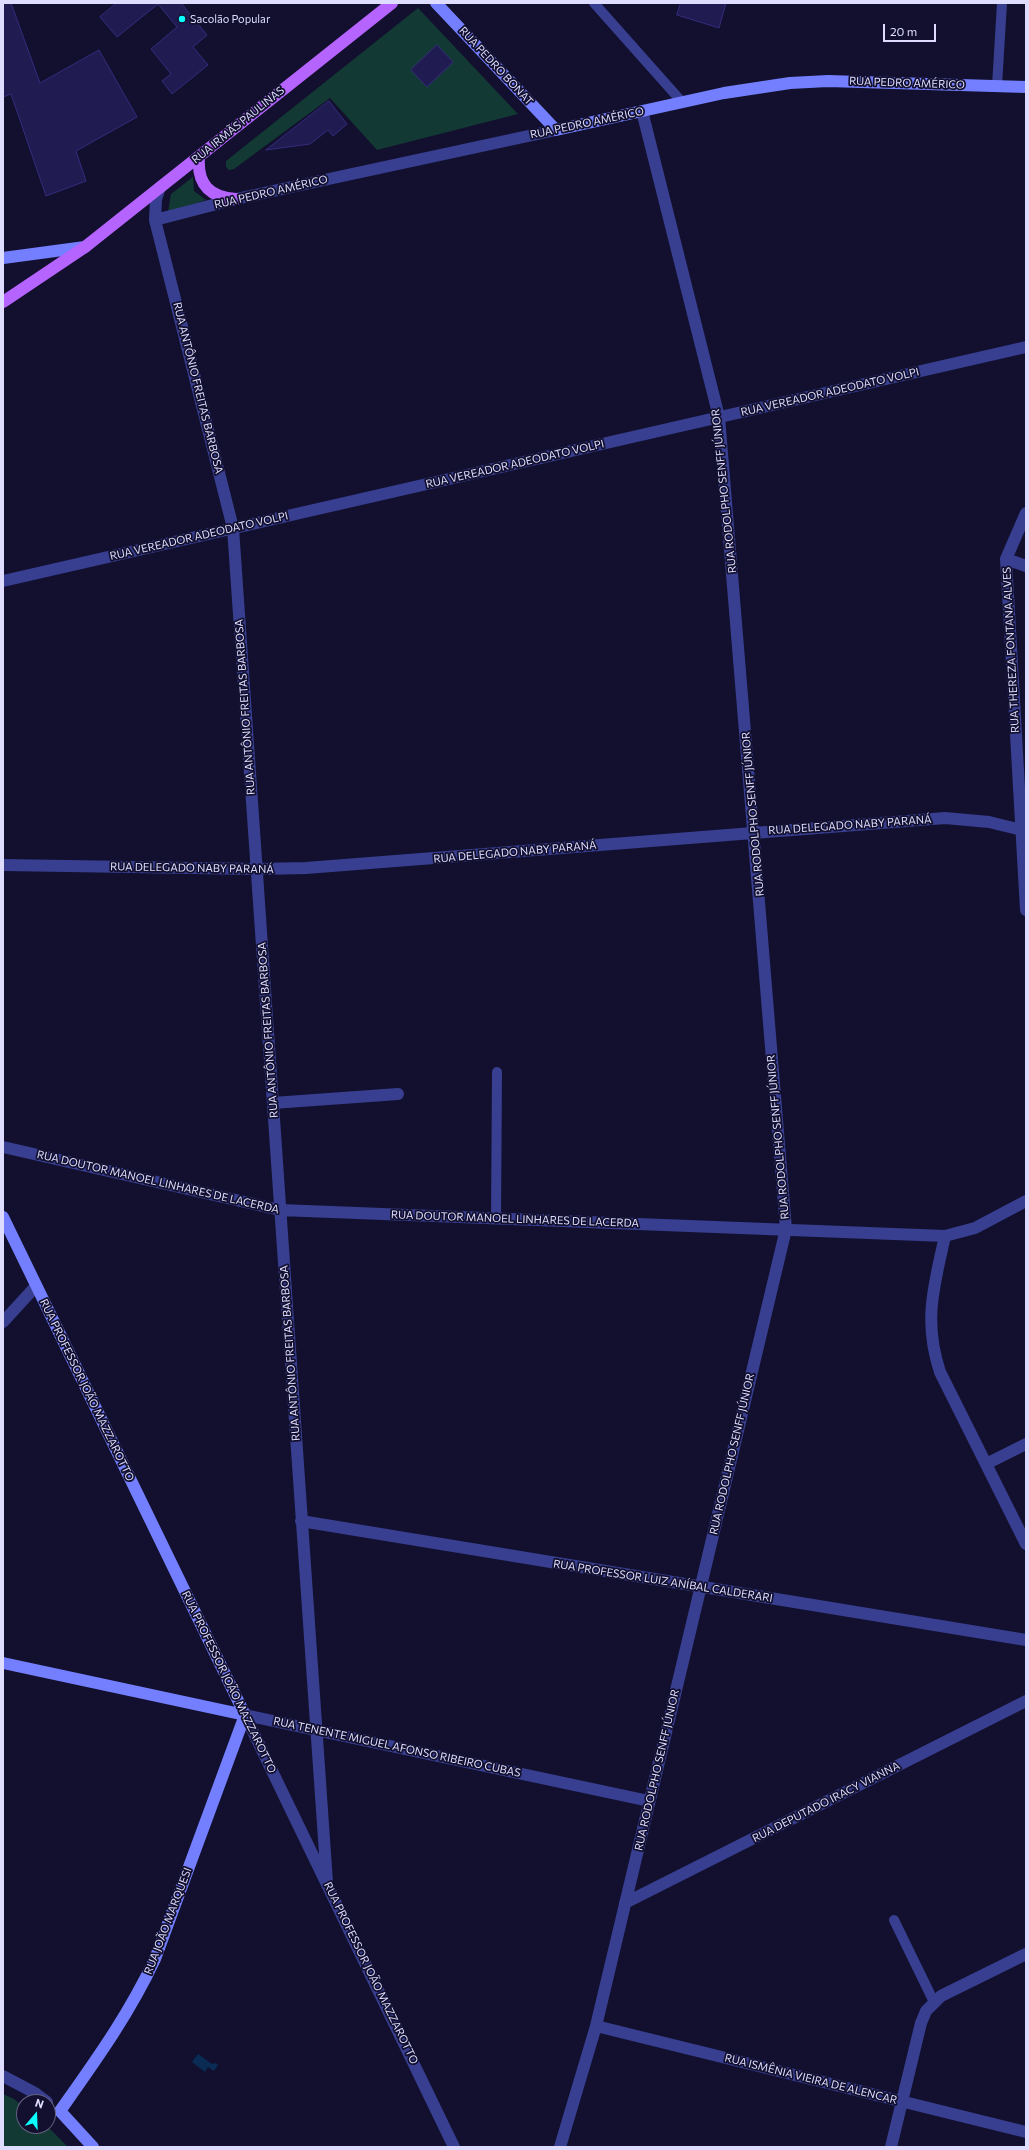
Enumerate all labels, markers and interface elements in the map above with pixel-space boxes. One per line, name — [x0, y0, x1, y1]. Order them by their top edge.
place label: Sacolão Popular — [190, 12, 270, 26]
marker: Sacolão Popular — [177, 14, 187, 24]
scale bar — [885, 16, 938, 42]
street label: RUA PEDRO BONAT — [456, 24, 536, 108]
text: 20 m — [890, 24, 917, 38]
street label: RUA PEDRO AMÉRICO — [849, 74, 965, 92]
street label: RUA IRMÃS PAULINAS — [189, 84, 287, 166]
street label: RUA PEDRO AMÉRICO — [529, 104, 645, 142]
street label: RUA PEDRO AMÉRICO — [213, 173, 329, 211]
street label: RUA ANTÔNIO FREITAS BARBOSA — [170, 301, 226, 475]
street label: RUA VEREADOR ADEODATO VOLPI — [740, 365, 920, 419]
street label: RUA RODOLPHO SENFF JÚNIOR — [709, 408, 739, 574]
street label: RUA VEREADOR ADEODATO VOLPI — [425, 437, 605, 491]
street label: RUA VEREADOR ADEODATO VOLPI — [109, 509, 289, 563]
street label: RUA THEREZA FONTANA ALVES — [1000, 567, 1022, 733]
street label: RUA ANTÔNIO FREITAS BARBOSA — [232, 619, 258, 795]
street label: RUA RODOLPHO SENFF JÚNIOR — [739, 731, 767, 897]
street label: RUA DELEGADO NABY PARANÁ — [768, 813, 932, 837]
street label: RUA DELEGADO NABY PARANÁ — [433, 838, 597, 866]
street label: RUA DELEGADO NABY PARANÁ — [110, 860, 274, 876]
street label: RUA ANTÔNIO FREITAS BARBOSA — [255, 942, 281, 1118]
street label: RUA RODOLPHO SENFF JÚNIOR — [764, 1054, 792, 1220]
street label: RUA DOUTOR MANOEL LINHARES DE LACERDA — [36, 1148, 280, 1216]
street label: RUA DOUTOR MANOEL LINHARES DE LACERDA — [391, 1208, 639, 1230]
street label: RUA ANTÔNIO FREITAS BARBOSA — [277, 1265, 303, 1441]
street label: RUA PROFESSOR JOÃO MAZZAROTTO — [37, 1297, 137, 1483]
street label: RUA RODOLPHO SENFF JÚNIOR — [707, 1372, 757, 1536]
street label: RUA PROFESSOR LUIZ ANÍBAL CALDERARI — [552, 1557, 774, 1605]
street label: RUA PROFESSOR JOÃO MAZZAROTTO — [179, 1589, 279, 1775]
street label: RUA RODOLPHO SENFF JÚNIOR — [632, 1688, 682, 1852]
street label: RUA TENENTE MIGUEL AFONSO RIBEIRO CUBAS — [272, 1714, 522, 1780]
street label: RUA DEPUTADO IRACY VIANNA — [750, 1759, 902, 1845]
street label: RUA JOÃO MARQUESI — [142, 1866, 194, 1976]
street label: RUA PROFESSOR JOÃO MAZZAROTTO — [321, 1880, 421, 2066]
street label: RUA ISMÊNIA VIEIRA DE ALENCAR — [723, 2051, 899, 2107]
north arrow — [16, 2094, 56, 2134]
text: N — [34, 2096, 46, 2111]

